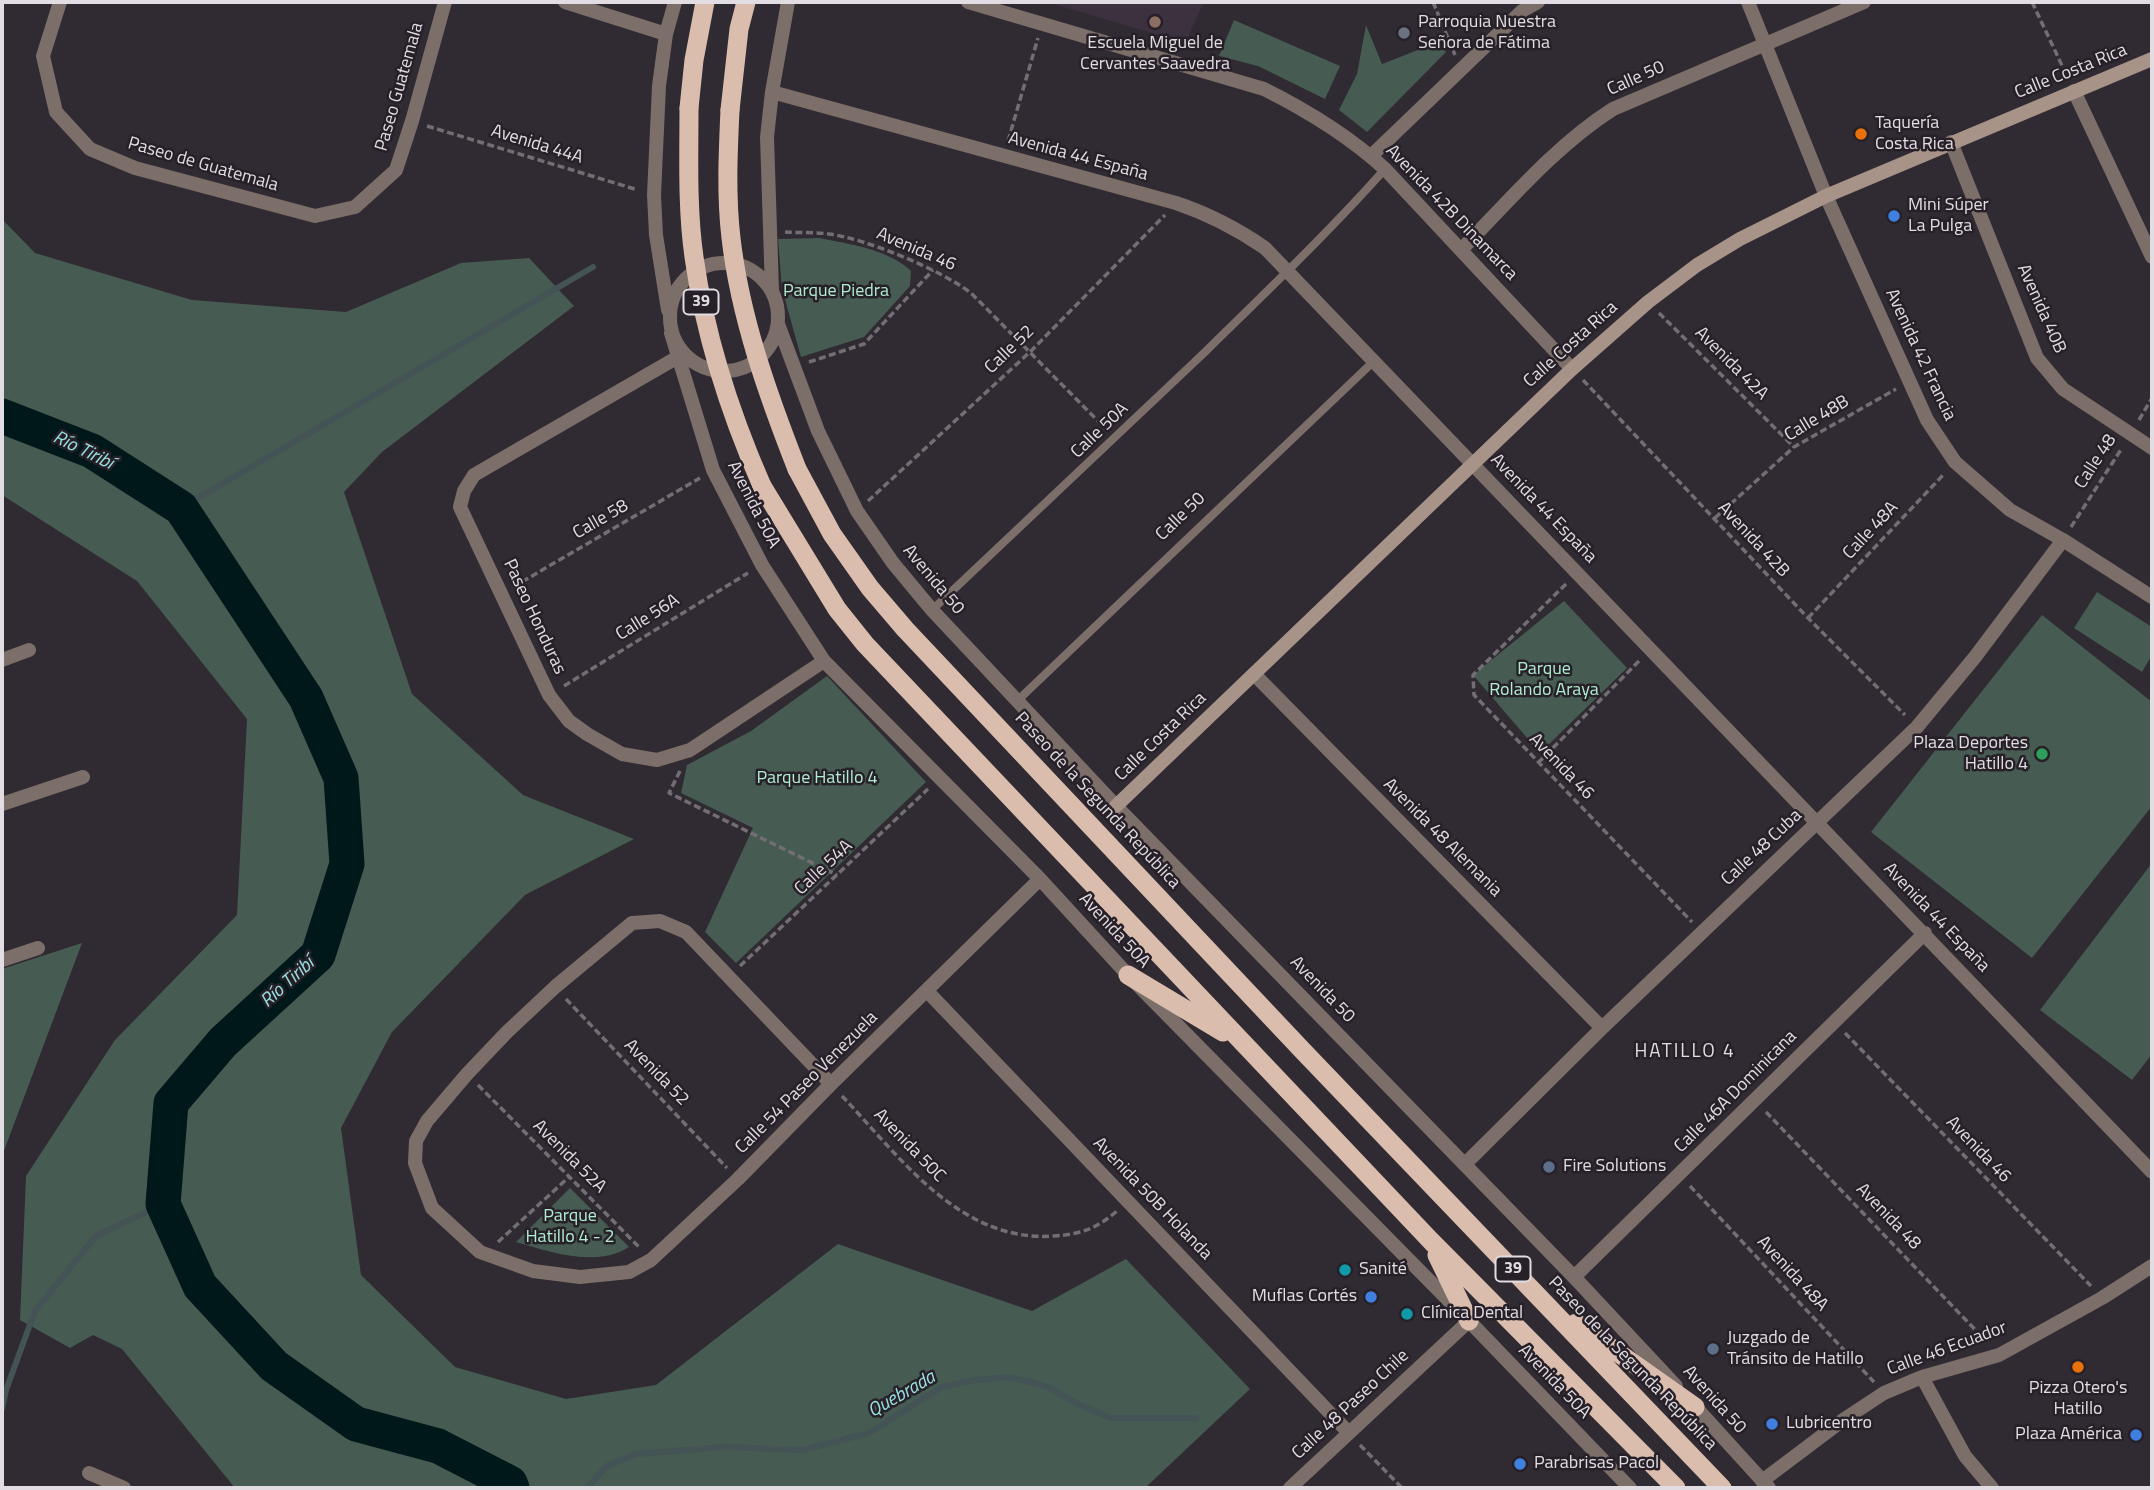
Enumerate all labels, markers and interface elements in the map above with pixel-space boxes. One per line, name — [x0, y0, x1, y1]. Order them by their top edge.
place label: Parroquia Nuestra Señora de Fátima — [1418, 12, 1556, 54]
marker: Escuela Miguel de Cervantes Saavedra — [1147, 14, 1163, 30]
street label: Paseo Guatemala — [371, 20, 429, 154]
marker: Parroquia Nuestra Señora de Fátima — [1396, 25, 1412, 41]
place label: Escuela Miguel de Cervantes Saavedra — [1080, 33, 1230, 76]
street label: Calle Costa Rica — [2012, 40, 2130, 104]
street label: Calle 50 — [1604, 57, 1668, 101]
place label: Taquería Costa Rica — [1875, 113, 1954, 156]
street label: Avenida 44A — [488, 121, 586, 169]
marker: Taquería Costa Rica — [1853, 126, 1869, 142]
street label: Avenida 44 España — [1006, 128, 1150, 186]
street label: Paseo de Guatemala — [125, 133, 281, 197]
street label: Avenida 42B Dinamarca — [1381, 141, 1521, 285]
place label: Mini Súper La Pulga — [1908, 195, 1989, 238]
marker: Mini Súper La Pulga — [1886, 208, 1902, 224]
street label: Avenida 46 — [873, 224, 959, 276]
street label: Avenida 40B — [2012, 261, 2070, 357]
park label: Parque Piedra — [783, 281, 889, 303]
street label: Avenida 42 Francia — [1880, 286, 1960, 424]
road number: 39 — [684, 290, 718, 314]
street label: Calle Costa Rica — [1520, 297, 1622, 393]
street label: Calle 52 — [981, 321, 1039, 379]
street label: Avenida 42A — [1690, 323, 1772, 405]
street label: Calle 48B — [1781, 391, 1853, 447]
street label: Calle 50A — [1067, 399, 1133, 463]
water label: Río Tiribí — [49, 427, 117, 475]
street label: Calle 48 — [2071, 431, 2121, 493]
street label: Avenida 44 España — [1485, 450, 1601, 568]
street label: Avenida 50A — [722, 458, 784, 552]
street label: Calle 50 — [1152, 488, 1210, 546]
street label: Calle 58 — [569, 496, 633, 544]
street label: Avenida 42B — [1713, 498, 1793, 582]
street label: Calle 48A — [1839, 498, 1903, 564]
street label: Avenida 50 — [898, 541, 968, 619]
street label: Paseo Honduras — [498, 556, 570, 678]
street label: Calle 56A — [612, 590, 684, 646]
park label: Parque Rolando Araya — [1489, 659, 1599, 702]
street label: Calle Costa Rica — [1111, 688, 1211, 786]
street label: Paseo de la Segunda República — [1009, 708, 1185, 894]
street label: Avenida 46 — [1524, 729, 1598, 805]
place label: Plaza Deportes Hatillo 4 — [1913, 733, 2028, 776]
marker: Plaza Deportes Hatillo 4 — [2034, 746, 2050, 762]
park label: Parque Hatillo 4 — [757, 768, 877, 790]
street label: Avenida 48 Alemania — [1378, 774, 1506, 902]
street label: Calle 48 Cuba — [1717, 805, 1807, 891]
street label: Calle 54A — [791, 836, 857, 900]
street label: Avenida 44 España — [1878, 859, 1994, 977]
street label: Avenida 50A — [1074, 889, 1154, 973]
street label: Avenida 50 — [1285, 952, 1359, 1028]
water label: Río Tiribí — [256, 953, 320, 1013]
street label: Calle 54 Paseo Venezuela — [731, 1007, 883, 1159]
street label: Calle 46A Dominicana — [1670, 1026, 1802, 1158]
street label: Avenida 52 — [619, 1035, 693, 1111]
district label: HATILLO 4 — [1636, 1041, 1734, 1063]
street label: Avenida 50C — [869, 1105, 949, 1187]
street label: Avenida 46 — [1941, 1112, 2015, 1188]
street label: Avenida 52A — [528, 1116, 610, 1198]
street label: Avenida 50B Holanda — [1088, 1133, 1216, 1265]
place label: Fire Solutions — [1563, 1156, 1666, 1178]
marker: Fire Solutions — [1541, 1159, 1557, 1175]
street label: Avenida 48 — [1851, 1179, 1925, 1255]
park label: Parque Hatillo 4 - 2 — [525, 1206, 615, 1248]
street label: Avenida 48A — [1752, 1232, 1832, 1316]
road number: 39 — [1496, 1256, 1530, 1282]
place label: Sanité — [1359, 1259, 1407, 1281]
marker: Sanité — [1337, 1262, 1353, 1278]
street label: Paseo de la Segunda República — [1543, 1272, 1721, 1456]
place label: Muflas Cortés — [1252, 1286, 1357, 1308]
marker: Muflas Cortés — [1363, 1289, 1379, 1305]
place label: Clínica Dental — [1421, 1303, 1523, 1325]
marker: Clínica Dental — [1399, 1306, 1415, 1322]
street label: Calle 46 Ecuador — [1884, 1317, 2010, 1381]
place label: Juzgado de Tránsito de Hatillo — [1727, 1328, 1864, 1370]
street label: Avenida 50A — [1513, 1340, 1595, 1424]
marker: Juzgado de Tránsito de Hatillo — [1705, 1341, 1721, 1357]
street label: Calle 48 Paseo Chile — [1288, 1345, 1414, 1465]
marker: Pizza Otero's Hatillo — [2070, 1359, 2086, 1375]
street label: Avenida 50 — [1678, 1361, 1750, 1439]
water label: Quebrada — [864, 1367, 940, 1423]
place label: Pizza Otero's Hatillo — [2029, 1378, 2127, 1420]
place label: Lubricentro — [1786, 1413, 1872, 1435]
marker: Lubricentro — [1764, 1416, 1780, 1432]
place label: Plaza América — [2015, 1424, 2122, 1446]
marker: Plaza América — [2128, 1427, 2144, 1443]
place label: Parabrisas Pacol — [1534, 1453, 1659, 1475]
marker: Parabrisas Pacol — [1512, 1456, 1528, 1472]

